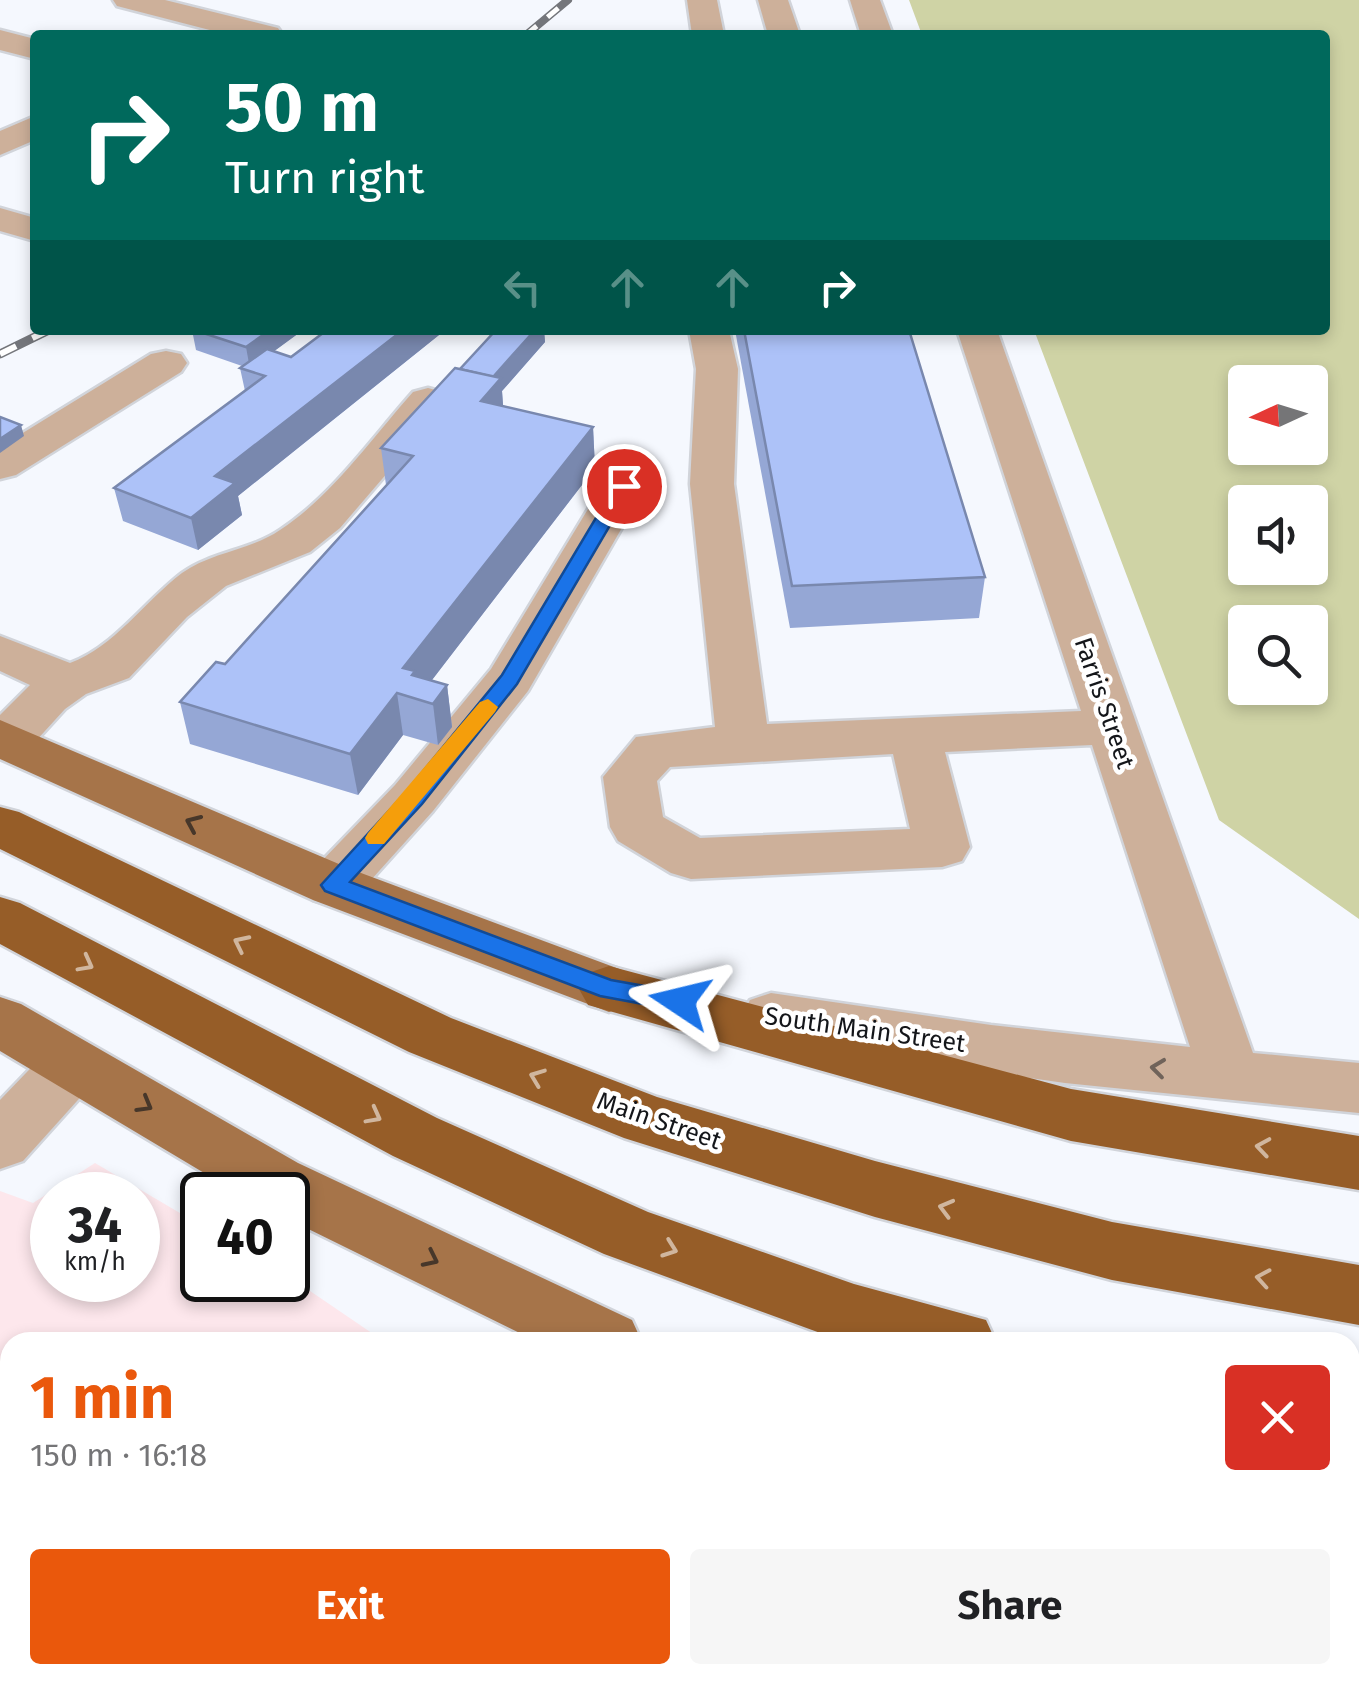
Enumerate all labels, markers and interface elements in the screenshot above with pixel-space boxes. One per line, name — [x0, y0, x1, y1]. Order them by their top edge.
text: 50 m — [225, 66, 379, 150]
icon: right — [60, 70, 190, 200]
text: Turn right — [225, 151, 424, 205]
icon: left — [495, 260, 550, 315]
icon: ahead — [600, 260, 655, 315]
icon: ahead — [705, 260, 760, 315]
icon: right — [810, 260, 865, 315]
north arrow — [1228, 365, 1328, 465]
map controls — [1228, 365, 1328, 705]
pin — [582, 444, 667, 529]
icon: arrive — [597, 459, 652, 514]
button: sound — [1228, 485, 1328, 585]
button: search — [1228, 605, 1328, 705]
street label: Farris Street — [1068, 633, 1141, 773]
one-way arrow — [185, 815, 203, 835]
one-way arrow — [233, 935, 251, 955]
position arrow — [628, 949, 732, 1053]
one-way arrow — [76, 951, 94, 971]
street label: South Main Street — [763, 1001, 968, 1059]
one-way arrow — [1149, 1058, 1165, 1079]
one-way arrow — [529, 1069, 546, 1089]
street label: Main Street — [593, 1086, 726, 1157]
one-way arrow — [134, 1093, 152, 1113]
one-way arrow — [363, 1103, 381, 1123]
one-way arrow — [1255, 1137, 1271, 1158]
speed limit sign: 40 — [180, 1172, 310, 1302]
text: 34 — [68, 1195, 122, 1255]
one-way arrow — [938, 1198, 955, 1219]
one-way arrow — [660, 1237, 677, 1258]
text: km/h — [64, 1247, 126, 1277]
one-way arrow — [421, 1247, 439, 1267]
one-way arrow — [1255, 1268, 1271, 1289]
text: 1 min — [30, 1362, 174, 1434]
button: close — [1225, 1365, 1330, 1470]
text: 150 m · 16:18 — [30, 1436, 207, 1474]
button: Exit — [30, 1549, 670, 1664]
button: Share — [690, 1549, 1330, 1664]

